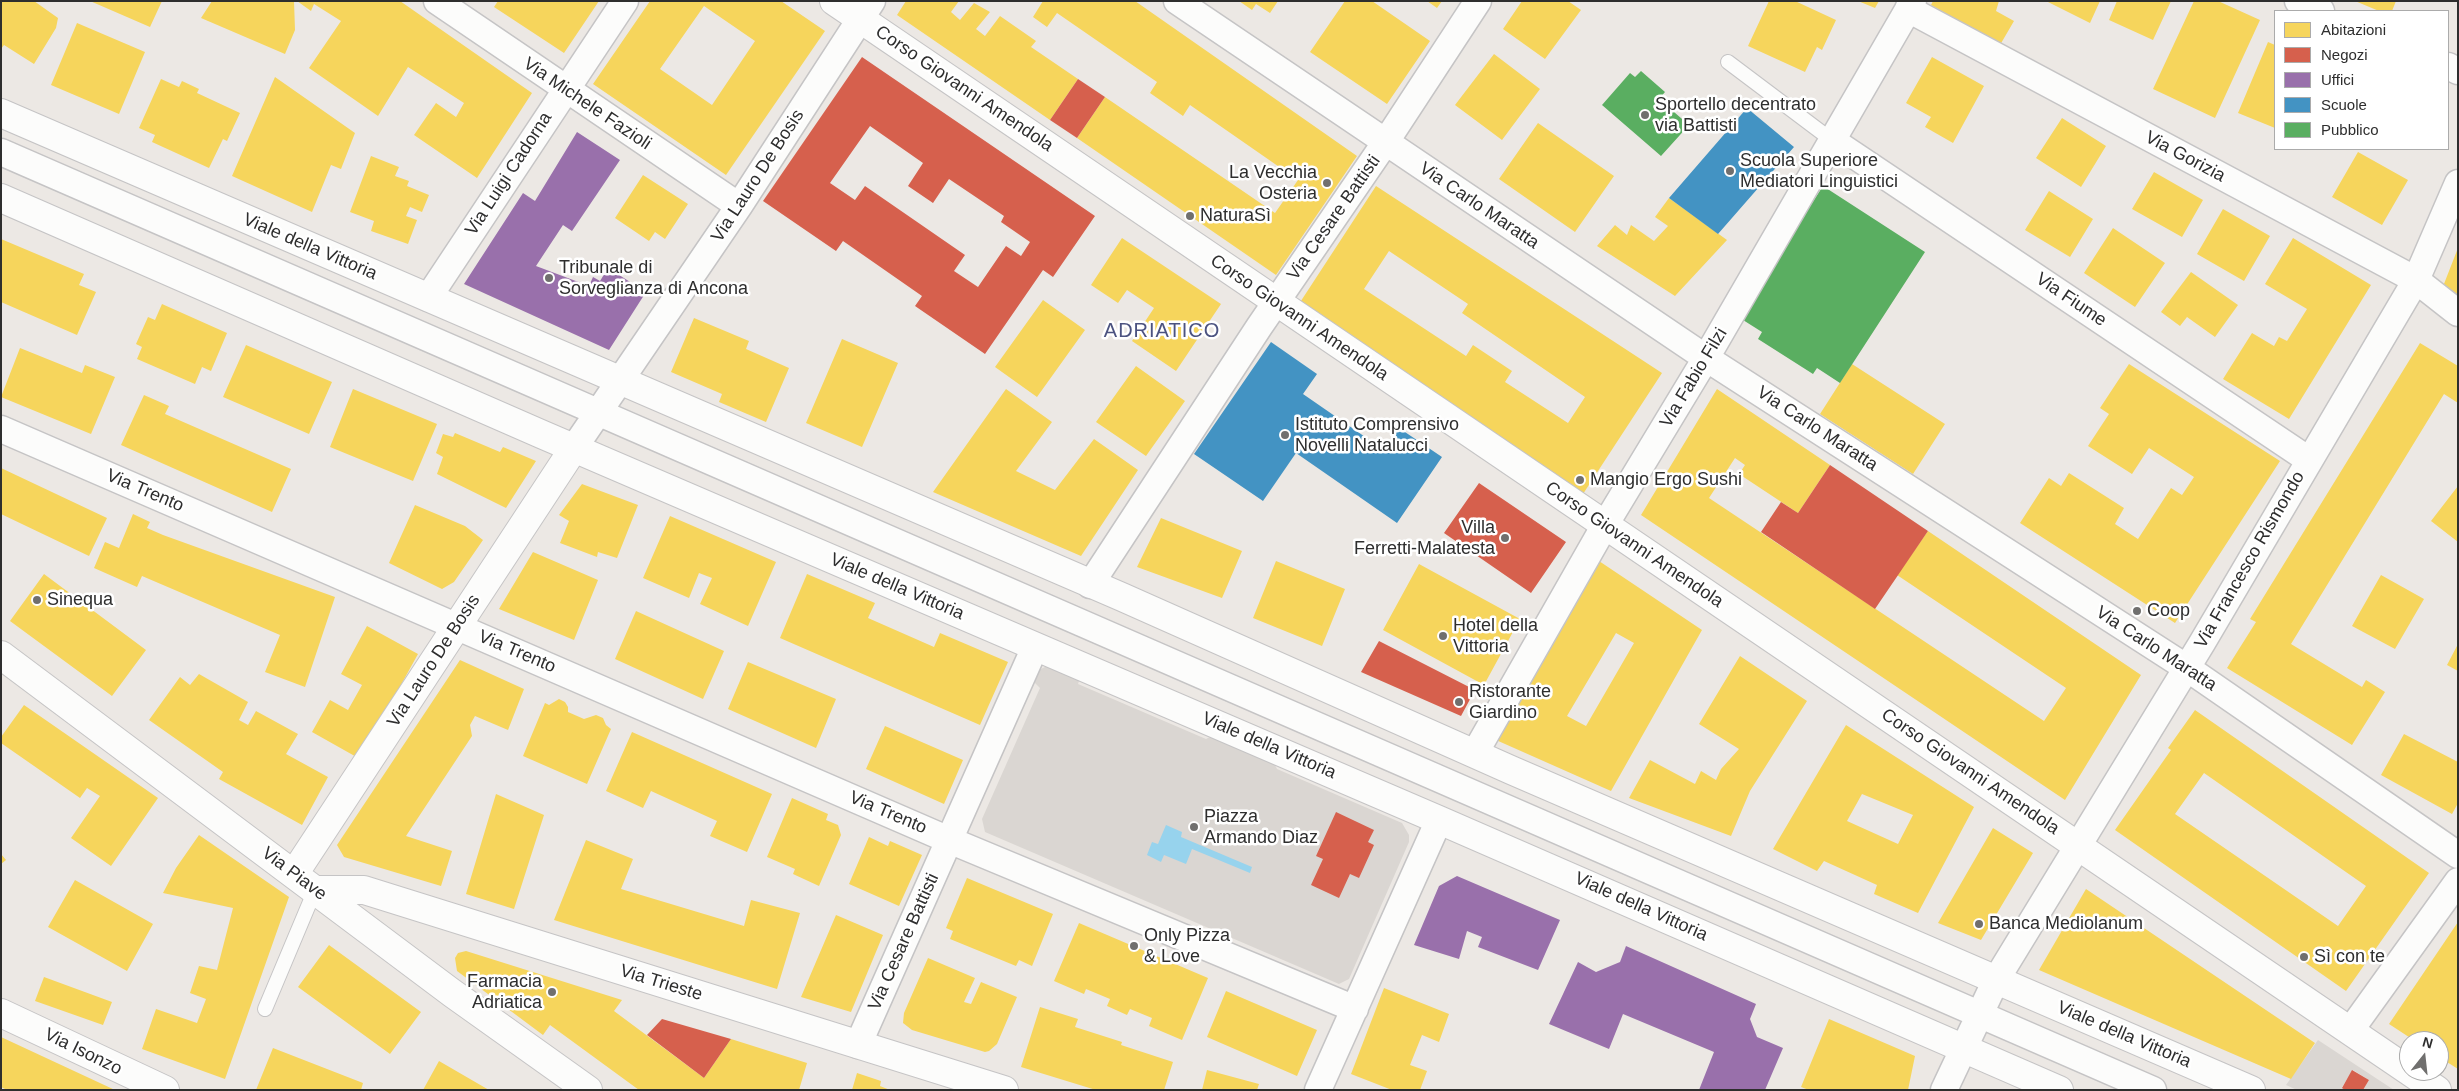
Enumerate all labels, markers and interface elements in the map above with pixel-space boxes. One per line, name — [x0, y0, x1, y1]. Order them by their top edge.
legend — [2274, 10, 2449, 150]
street label: Corso Giovanni Amendola — [871, 21, 1057, 157]
text: Abitazioni — [2321, 21, 2386, 38]
text: Negozi — [2321, 46, 2368, 63]
street label: Via Michele Fazioli — [519, 53, 655, 155]
text: Uffici — [2321, 71, 2354, 88]
place label: Sportello decentrato via Battisti — [1655, 94, 1816, 136]
text: Scuole — [2321, 96, 2367, 113]
street label: Via Lauro De Bosis — [707, 106, 809, 246]
street label: Via Luigi Cadorna — [461, 108, 557, 240]
marker: Sportello decentrato via Battisti — [1639, 109, 1651, 121]
text: Pubblico — [2321, 121, 2379, 138]
street label: Via Gorizia — [2141, 127, 2229, 187]
place label: Scuola Superiore Mediatori Linguistici — [1740, 150, 1898, 192]
street label: Via Cesare Battisti — [1283, 151, 1385, 285]
street label: Via Carlo Maratta — [1415, 158, 1543, 254]
place label: La Vecchia Osteria — [1229, 162, 1317, 204]
marker: Scuola Superiore Mediatori Linguistici — [1724, 165, 1736, 177]
marker: La Vecchia Osteria — [1321, 177, 1333, 189]
place label: NaturaSì — [1200, 205, 1271, 227]
street label: Viale della Vittoria — [240, 209, 380, 285]
marker: NaturaSì — [1184, 210, 1196, 222]
street label: Corso Giovanni Amendola — [1206, 250, 1392, 386]
place label: Tribunale di Sorveglianza di Ancona — [559, 257, 748, 300]
street label: Via Fiume — [2032, 268, 2110, 332]
marker: Tribunale di Sorveglianza di Ancona — [543, 272, 555, 284]
district label: ADRIATICO — [1103, 319, 1221, 343]
street label: Via Fabio Filzi — [1656, 324, 1732, 432]
street label: Via Carlo Maratta — [1753, 382, 1881, 476]
place label: Istituto Comprensivo Novelli Natalucci — [1295, 414, 1459, 456]
marker: Istituto Comprensivo Novelli Natalucci — [1279, 429, 1291, 441]
street label: Via Trento — [103, 465, 187, 517]
street label: Via Francesco Rismondo — [2190, 468, 2310, 652]
place label: Mangio Ergo Sushi — [1590, 469, 1742, 491]
marker: Mangio Ergo Sushi — [1574, 474, 1586, 486]
street label: Corso Giovanni Amendola — [1541, 477, 1727, 613]
place label: Villa Ferretti-Malatesta — [1354, 517, 1495, 560]
marker: Villa Ferretti-Malatesta — [1499, 532, 1511, 544]
street label: Viale della Vittoria — [827, 549, 967, 625]
place label: Sinequa — [47, 589, 113, 611]
street label: Via Lauro De Bosis — [383, 591, 485, 731]
marker: Sinequa — [31, 594, 43, 606]
place label: Coop — [2147, 600, 2190, 622]
street label: Via Carlo Maratta — [2092, 602, 2220, 696]
marker: Coop — [2131, 605, 2143, 617]
place label: Hotel della Vittoria — [1453, 615, 1538, 658]
street label: Via Trento — [475, 626, 559, 678]
marker: Hotel della Vittoria — [1437, 630, 1449, 642]
place label: Ristorante Giardino — [1469, 681, 1551, 724]
marker: Ristorante Giardino — [1453, 696, 1465, 708]
street label: Corso Giovanni Amendola — [1877, 704, 2063, 840]
street label: Viale della Vittoria — [1199, 708, 1339, 784]
street label: Via Trento — [846, 787, 930, 839]
place label: Piazza Armando Diaz — [1204, 806, 1318, 849]
marker: Piazza Armando Diaz — [1188, 821, 1200, 833]
street label: Via Piave — [257, 843, 331, 905]
street label: Viale della Vittoria — [1571, 868, 1711, 946]
street label: Via Cesare Battisti — [864, 870, 944, 1014]
place label: Banca Mediolanum — [1989, 913, 2143, 935]
marker: Banca Mediolanum — [1973, 918, 1985, 930]
place label: Only Pizza & Love — [1144, 925, 1230, 968]
marker: Only Pizza & Love — [1128, 940, 1140, 952]
place label: Sì con te — [2314, 946, 2385, 968]
marker: Sì con te — [2298, 951, 2310, 963]
street label: Via Trieste — [617, 960, 705, 1006]
place label: Farmacia Adriatica — [467, 971, 542, 1014]
marker: Farmacia Adriatica — [546, 986, 558, 998]
street label: Viale della Vittoria — [2054, 997, 2194, 1073]
street label: Via Isonzo — [41, 1024, 125, 1080]
north arrow — [2399, 1031, 2449, 1081]
text: N — [2421, 1033, 2435, 1052]

